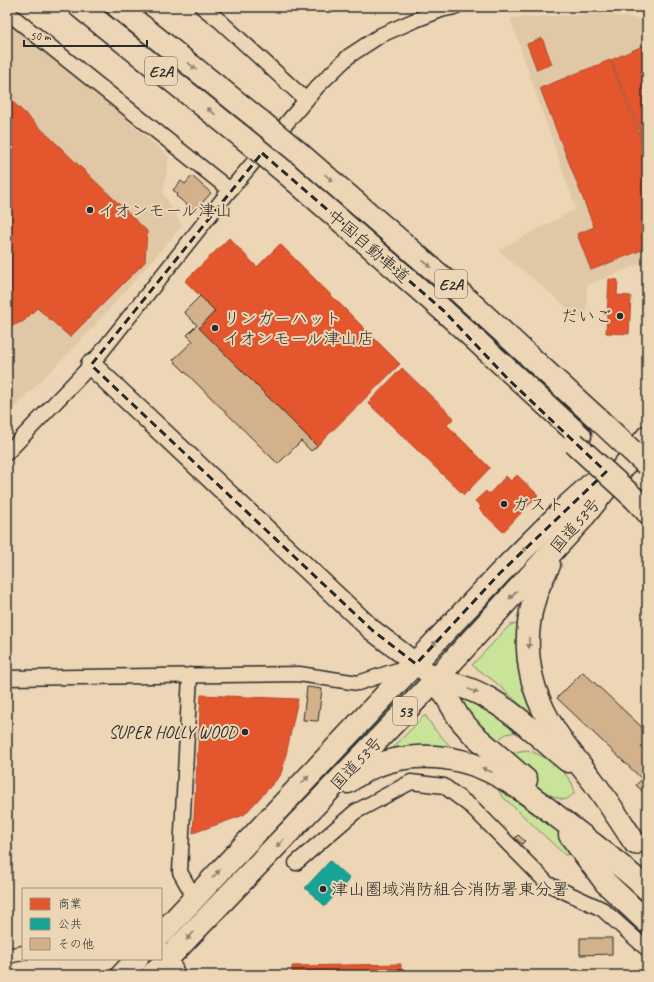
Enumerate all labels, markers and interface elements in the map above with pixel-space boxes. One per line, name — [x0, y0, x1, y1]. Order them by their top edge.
scale bar — [24, 22, 147, 48]
text: 50 m — [30, 28, 52, 44]
road number: E2A — [145, 57, 177, 85]
one-way arrow — [187, 62, 198, 70]
one-way arrow — [205, 107, 216, 116]
one-way arrow — [323, 174, 334, 183]
place label: イオンモール津山 — [98, 200, 232, 221]
marker: イオンモール津山 — [85, 205, 95, 215]
street label: 中国自動車道 — [323, 205, 414, 288]
one-way arrow — [421, 259, 432, 268]
road number: E2A — [435, 270, 467, 298]
place label: だいご — [561, 306, 612, 327]
place label: リンガーハット イオンモール津山店 — [223, 308, 374, 349]
marker: だいご — [615, 311, 625, 321]
marker: リンガーハット イオンモール津山店 — [210, 323, 220, 333]
street label: 国道53号 — [546, 493, 605, 557]
place label: ガスト — [512, 494, 565, 515]
marker: ガスト — [499, 499, 509, 509]
one-way arrow — [518, 546, 528, 556]
one-way arrow — [508, 589, 517, 600]
one-way arrow — [525, 637, 532, 649]
one-way arrow — [429, 640, 438, 650]
one-way arrow — [467, 688, 478, 694]
road number: 53 — [393, 697, 417, 725]
place label: SUPER HOLLY WOOD — [109, 722, 239, 743]
marker: SUPER HOLLY WOOD — [240, 727, 250, 737]
street label: 国道53号 — [326, 732, 387, 795]
one-way arrow — [481, 767, 492, 773]
one-way arrow — [301, 775, 310, 785]
one-way arrow — [275, 838, 285, 848]
one-way arrow — [211, 869, 221, 879]
place label: 津山圏域消防組合消防署東分署 — [331, 879, 569, 900]
marker: 津山圏域消防組合消防署東分署 — [318, 884, 328, 894]
legend — [22, 888, 162, 960]
text: 商業 — [58, 896, 82, 912]
text: 公共 — [58, 916, 82, 932]
one-way arrow — [185, 931, 195, 941]
text: その他 — [58, 936, 94, 952]

